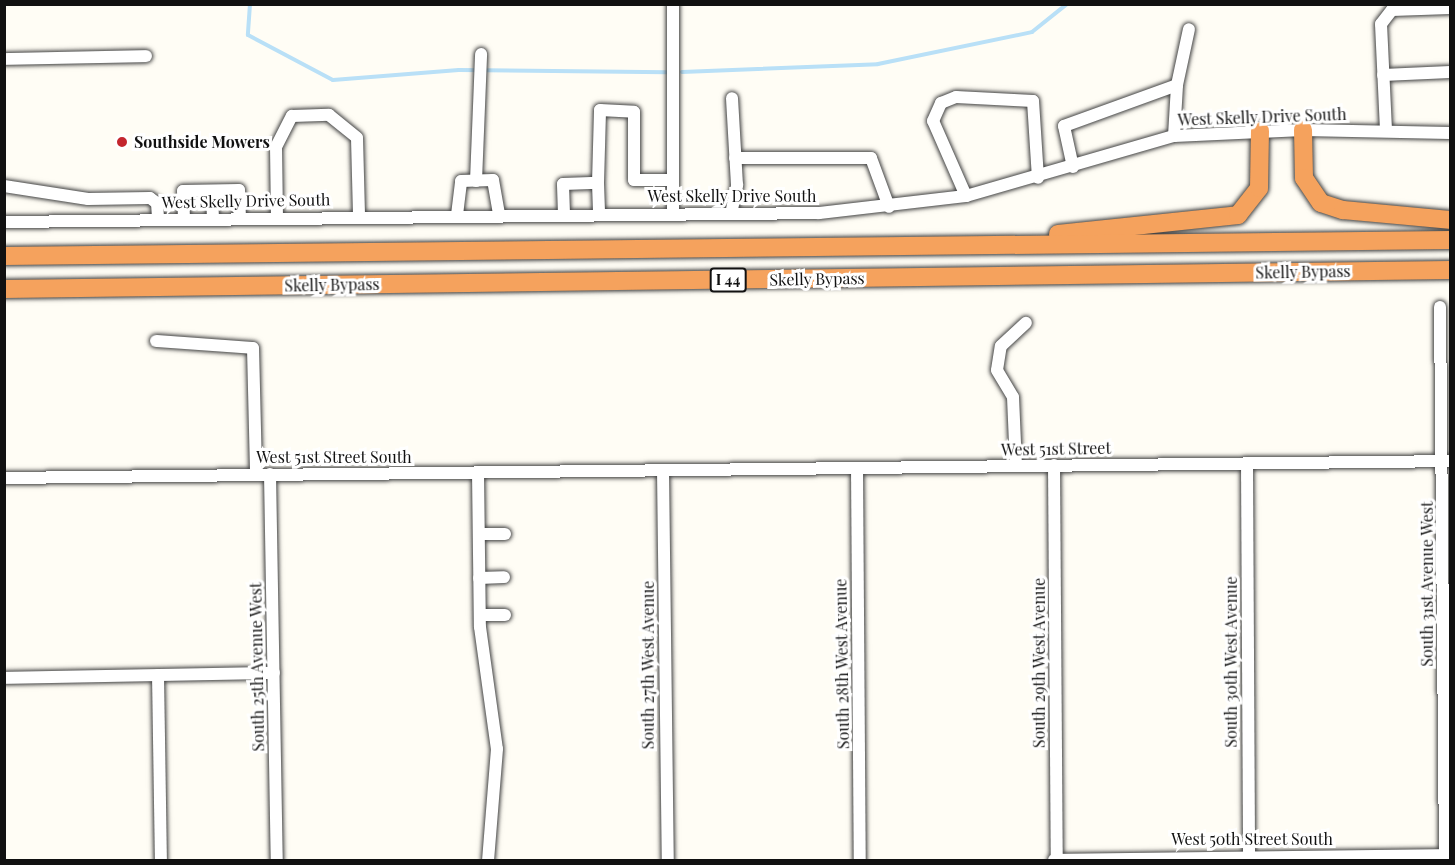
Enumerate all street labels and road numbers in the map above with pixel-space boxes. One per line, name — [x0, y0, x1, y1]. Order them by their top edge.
street label: West Skelly Drive South — [1177, 104, 1347, 130]
street label: West Skelly Drive South — [647, 186, 817, 206]
street label: West Skelly Drive South — [161, 190, 331, 212]
street label: Skelly Bypass — [1255, 262, 1351, 282]
road number: I 44 — [708, 268, 748, 292]
street label: Skelly Bypass — [769, 269, 865, 289]
street label: Skelly Bypass — [284, 275, 380, 295]
street label: West 51st Street — [1001, 438, 1111, 460]
street label: West 51st Street South — [256, 447, 412, 467]
street label: South 31st Avenue West — [1417, 501, 1437, 667]
street label: South 30th West Avenue — [1221, 576, 1241, 748]
street label: South 29th West Avenue — [1029, 577, 1049, 749]
street label: South 28th West Avenue — [831, 578, 853, 750]
street label: South 27th West Avenue — [638, 580, 658, 750]
street label: South 25th Avenue West — [246, 582, 268, 752]
street label: West 50th Street South — [1171, 829, 1333, 849]

